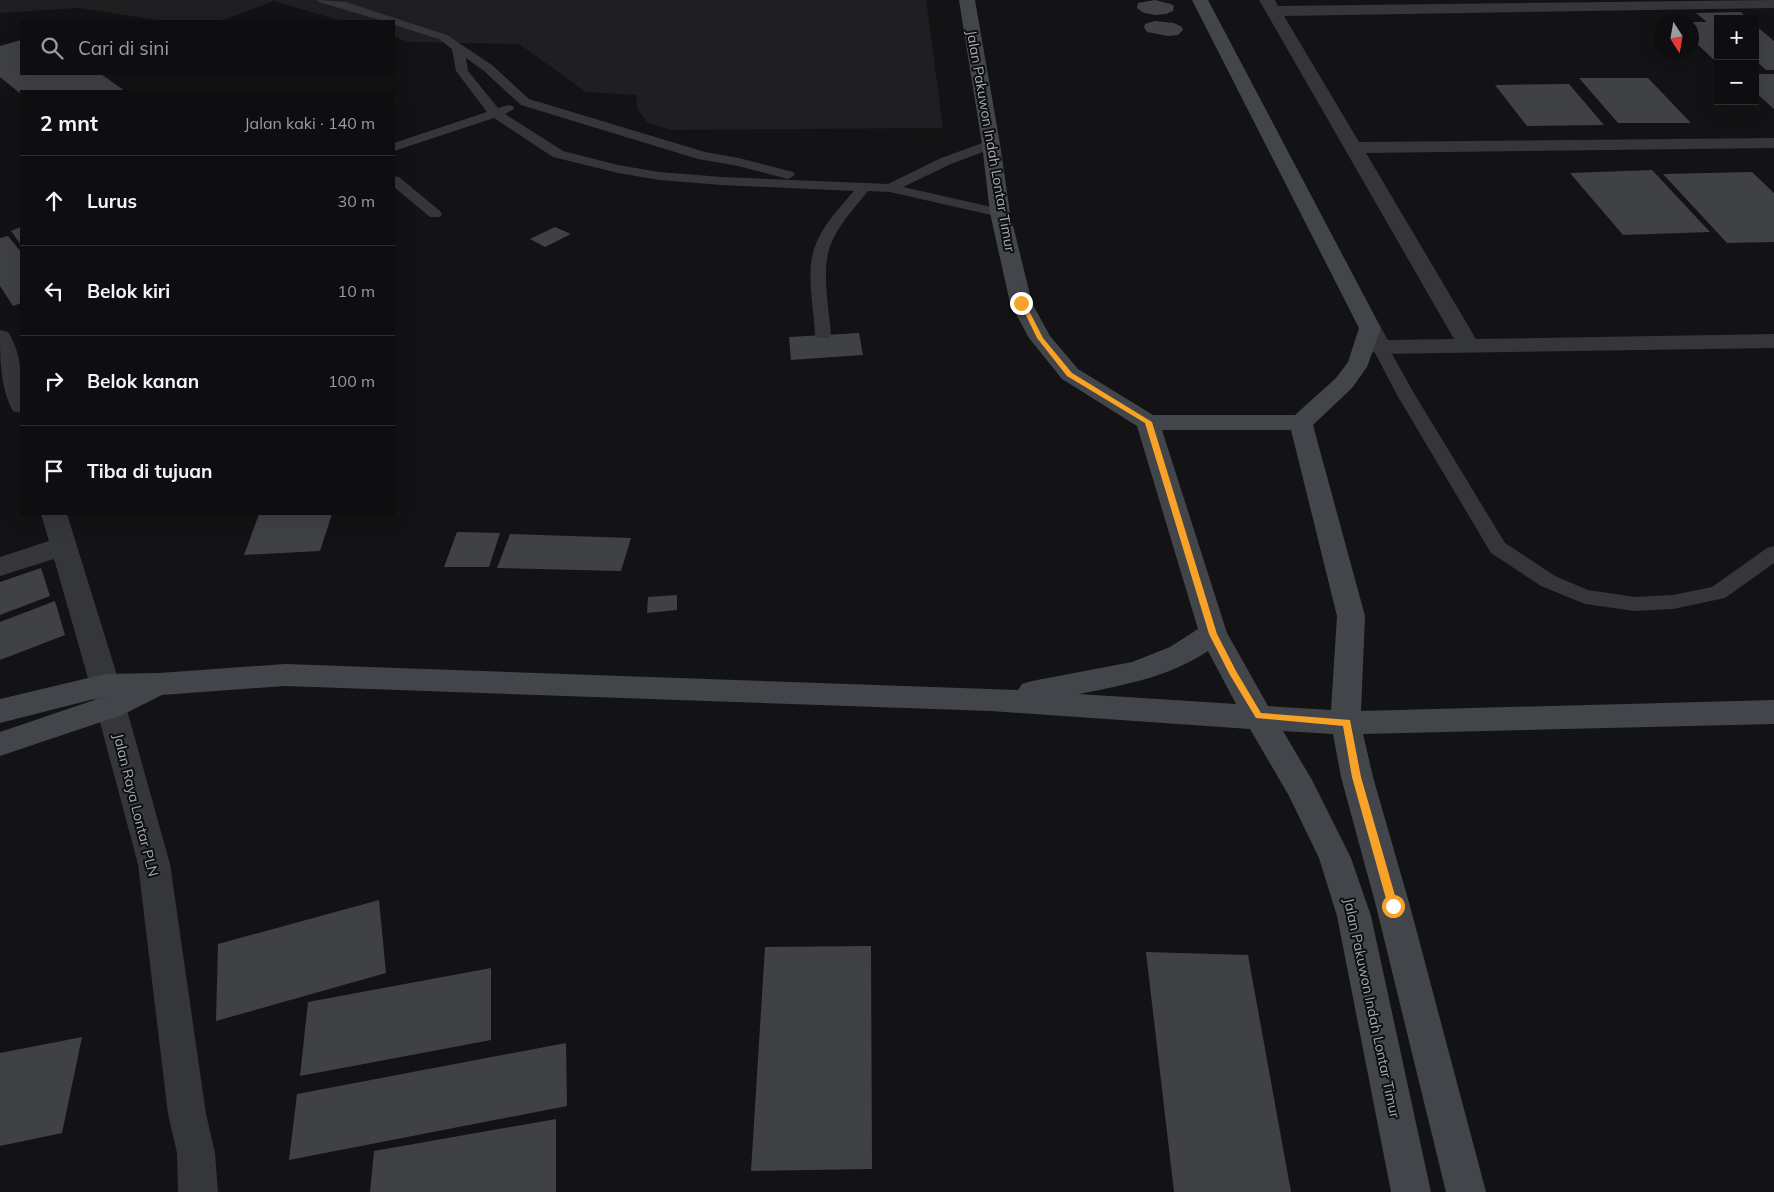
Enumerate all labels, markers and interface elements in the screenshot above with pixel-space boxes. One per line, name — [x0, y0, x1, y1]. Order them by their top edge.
north arrow — [1654, 15, 1699, 60]
map controls — [1714, 15, 1759, 105]
button: + — [1714, 15, 1759, 60]
search box — [20, 20, 395, 75]
street label: Jalan Pakuwon Indah Lontar Timur — [963, 29, 1020, 254]
icon: search — [38, 34, 66, 62]
text: Cari di sini — [78, 36, 169, 60]
button: − — [1714, 60, 1759, 105]
text: 2 mnt — [40, 110, 98, 136]
text: Jalan kaki · 140 m — [244, 113, 375, 133]
icon: ahead — [40, 187, 68, 215]
text: Lurus — [87, 189, 137, 213]
text: 30 m — [338, 191, 375, 211]
icon: left — [40, 277, 68, 305]
text: Belok kiri — [87, 279, 170, 303]
text: 10 m — [338, 281, 375, 301]
route end — [1010, 292, 1033, 315]
icon: right — [40, 367, 68, 395]
text: Belok kanan — [87, 369, 199, 393]
text: 100 m — [328, 371, 375, 391]
icon: arrive — [40, 457, 68, 485]
text: Tiba di tujuan — [87, 459, 212, 483]
street label: Jalan Raya Lontar PLN — [109, 732, 163, 878]
route start — [1382, 895, 1405, 918]
street label: Jalan Pakuwon Indah Lontar Timur — [1340, 896, 1404, 1121]

